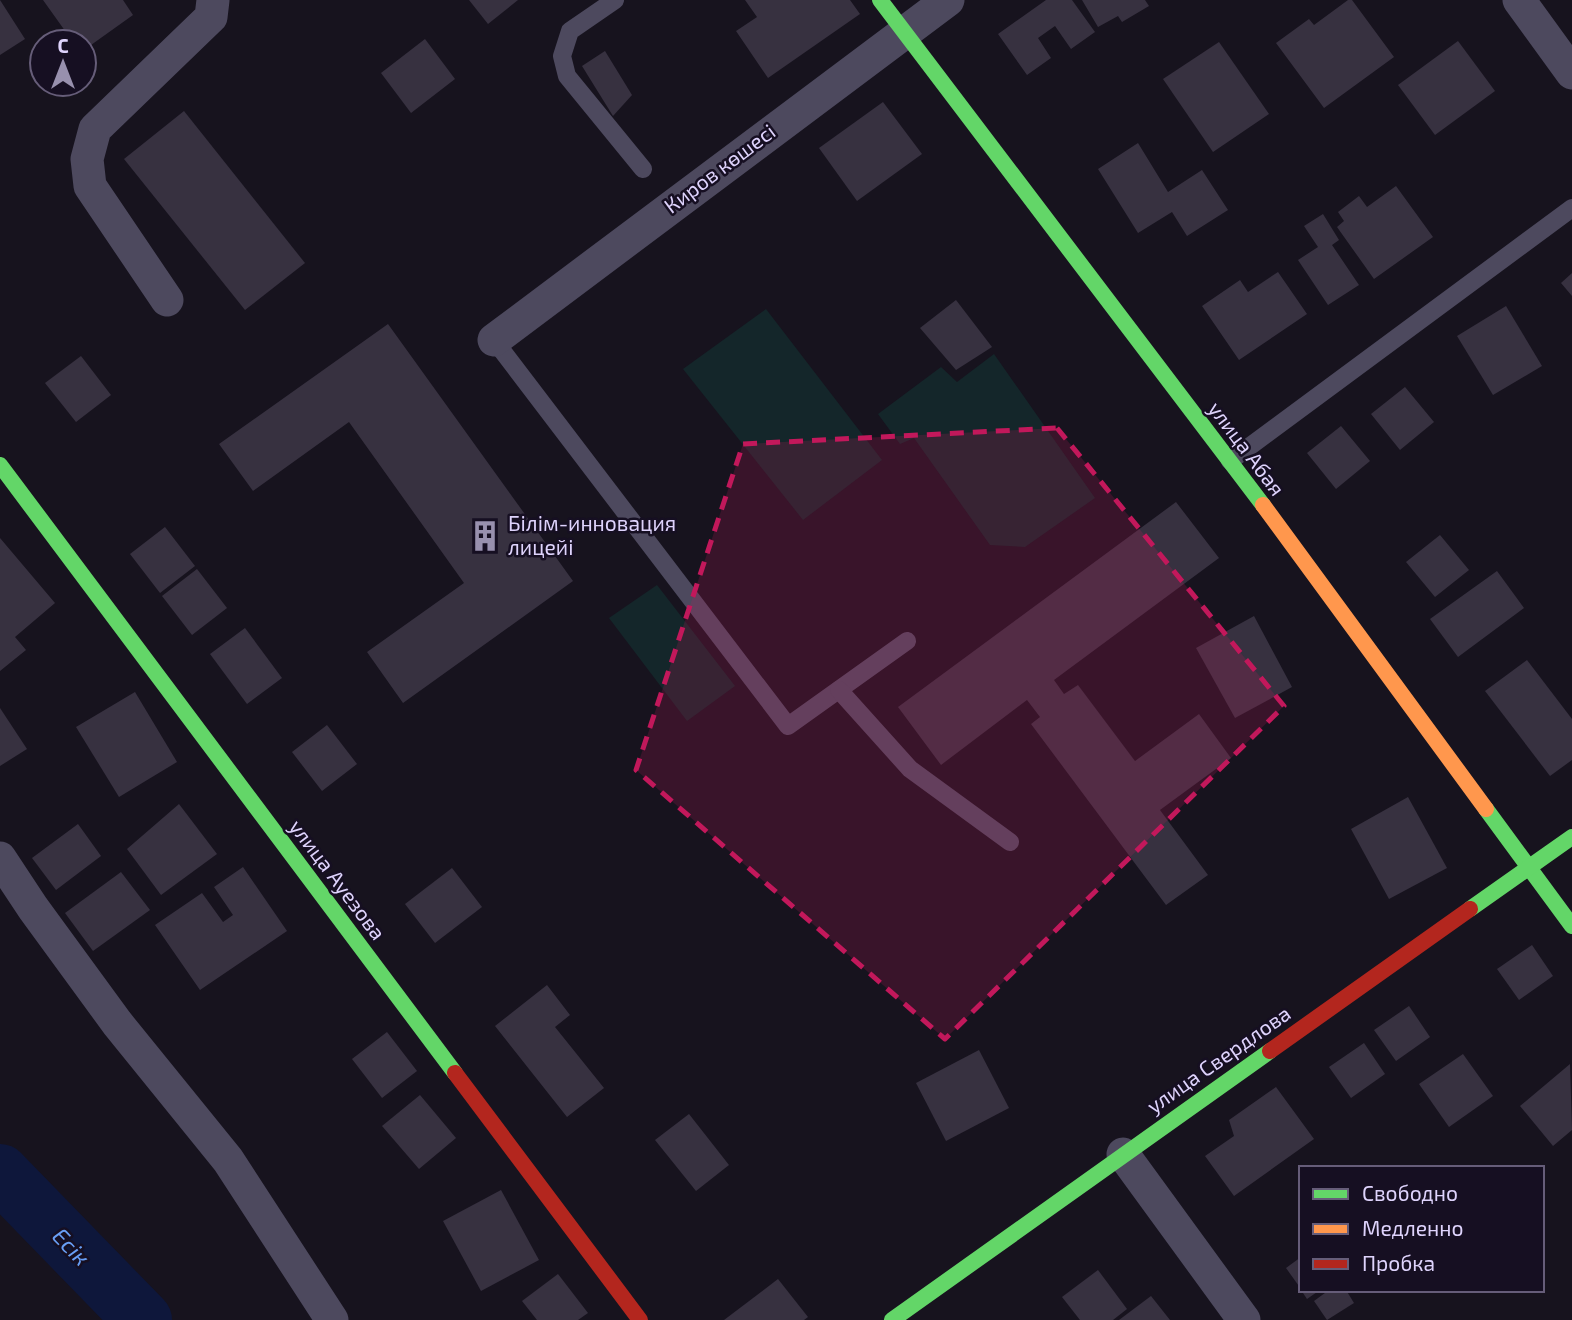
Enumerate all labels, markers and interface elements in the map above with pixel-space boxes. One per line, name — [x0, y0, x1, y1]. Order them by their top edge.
north arrow — [28, 28, 98, 98]
text: С — [57, 34, 69, 57]
street label: Киров көшесі — [659, 118, 780, 218]
street label: улица Абая — [1203, 396, 1291, 501]
place label: Білім-инновация лицейі — [508, 510, 676, 559]
building icon: Білім-инновация лицейі — [468, 519, 502, 553]
street label: улица Ауезова — [284, 814, 392, 945]
street label: улица Свердлова — [1141, 1000, 1295, 1119]
legend — [1299, 1166, 1544, 1292]
text: Свободно — [1362, 1180, 1458, 1205]
text: Медленно — [1362, 1215, 1464, 1240]
water label: Есік — [47, 1221, 96, 1271]
text: Пробка — [1362, 1250, 1435, 1275]

